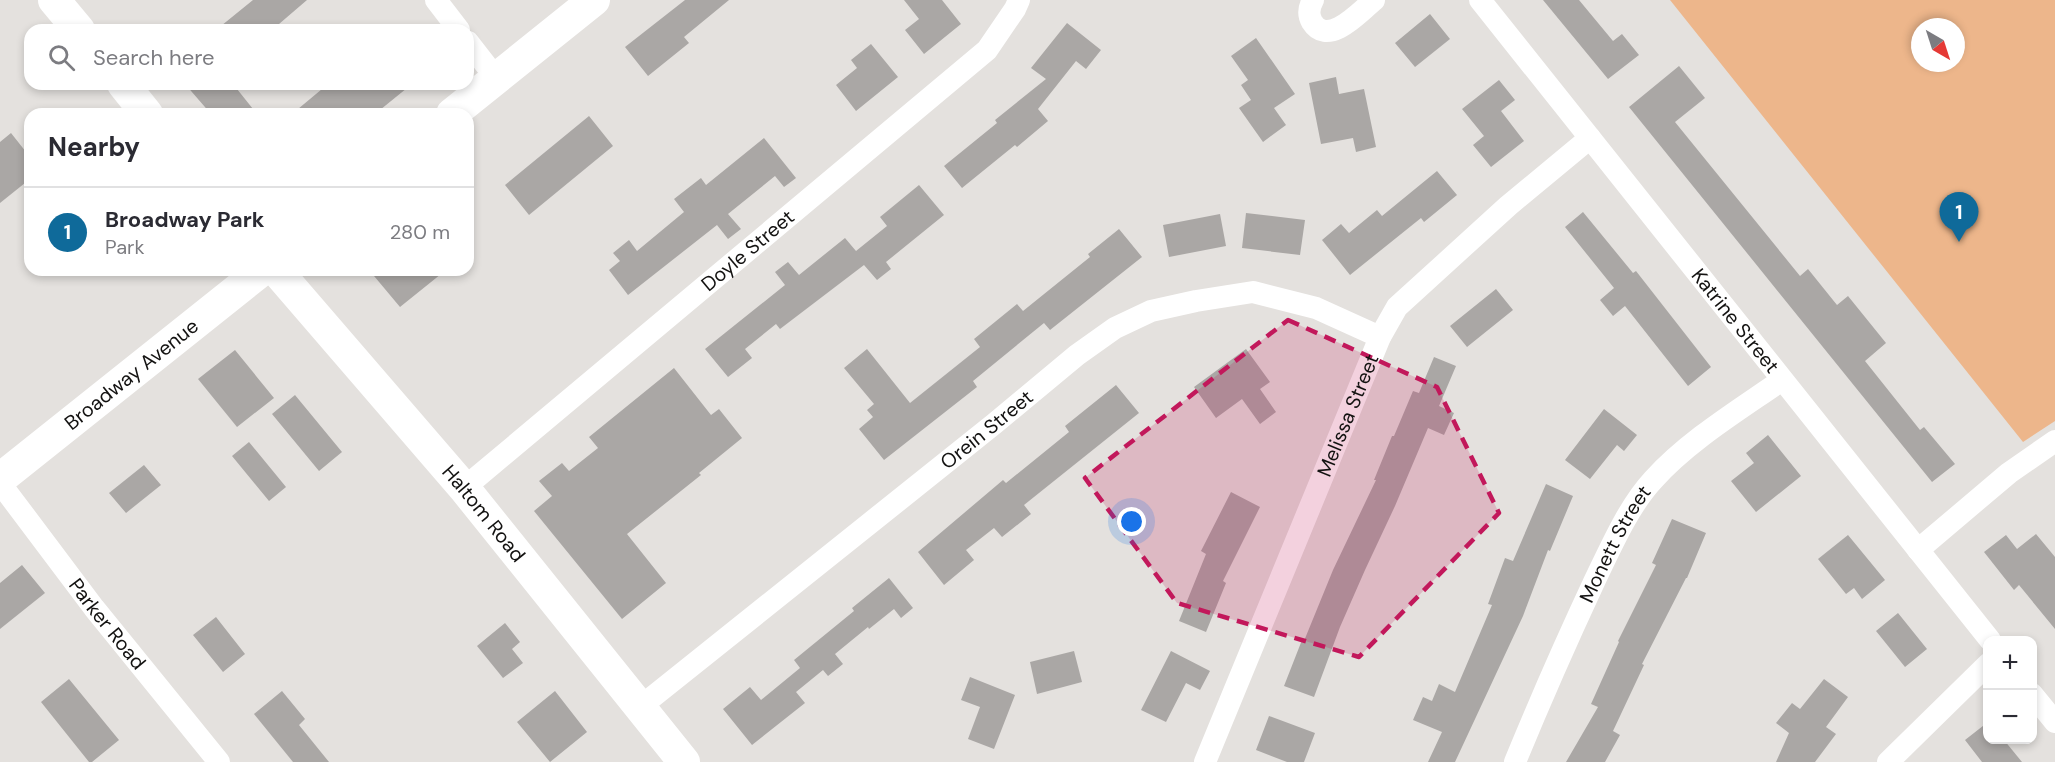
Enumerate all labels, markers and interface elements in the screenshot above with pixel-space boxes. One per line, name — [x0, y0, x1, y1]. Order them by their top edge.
north arrow — [1911, 18, 1965, 72]
search box — [24, 24, 474, 90]
icon: search — [45, 41, 78, 74]
text: Search here — [93, 43, 214, 72]
text: Nearby — [48, 130, 140, 164]
pin: 1 — [1940, 192, 1978, 242]
street label: Doyle Street — [696, 204, 800, 297]
text: Broadway Park — [105, 205, 264, 234]
text: 1 — [64, 219, 71, 245]
text: 280 m — [390, 219, 450, 245]
text: Park — [105, 234, 145, 260]
street label: Katrine Street — [1686, 263, 1785, 378]
street label: Broadway Avenue — [59, 313, 204, 436]
street label: Melissa Street — [1311, 350, 1385, 481]
street label: Orein Street — [935, 384, 1039, 475]
street label: Haltom Road — [437, 459, 531, 567]
street label: Monett Street — [1573, 480, 1657, 607]
your location — [1117, 507, 1146, 536]
street label: Parker Road — [63, 573, 152, 675]
map controls — [1983, 636, 2037, 744]
button: + — [1983, 636, 2037, 690]
button: − — [1983, 690, 2037, 744]

